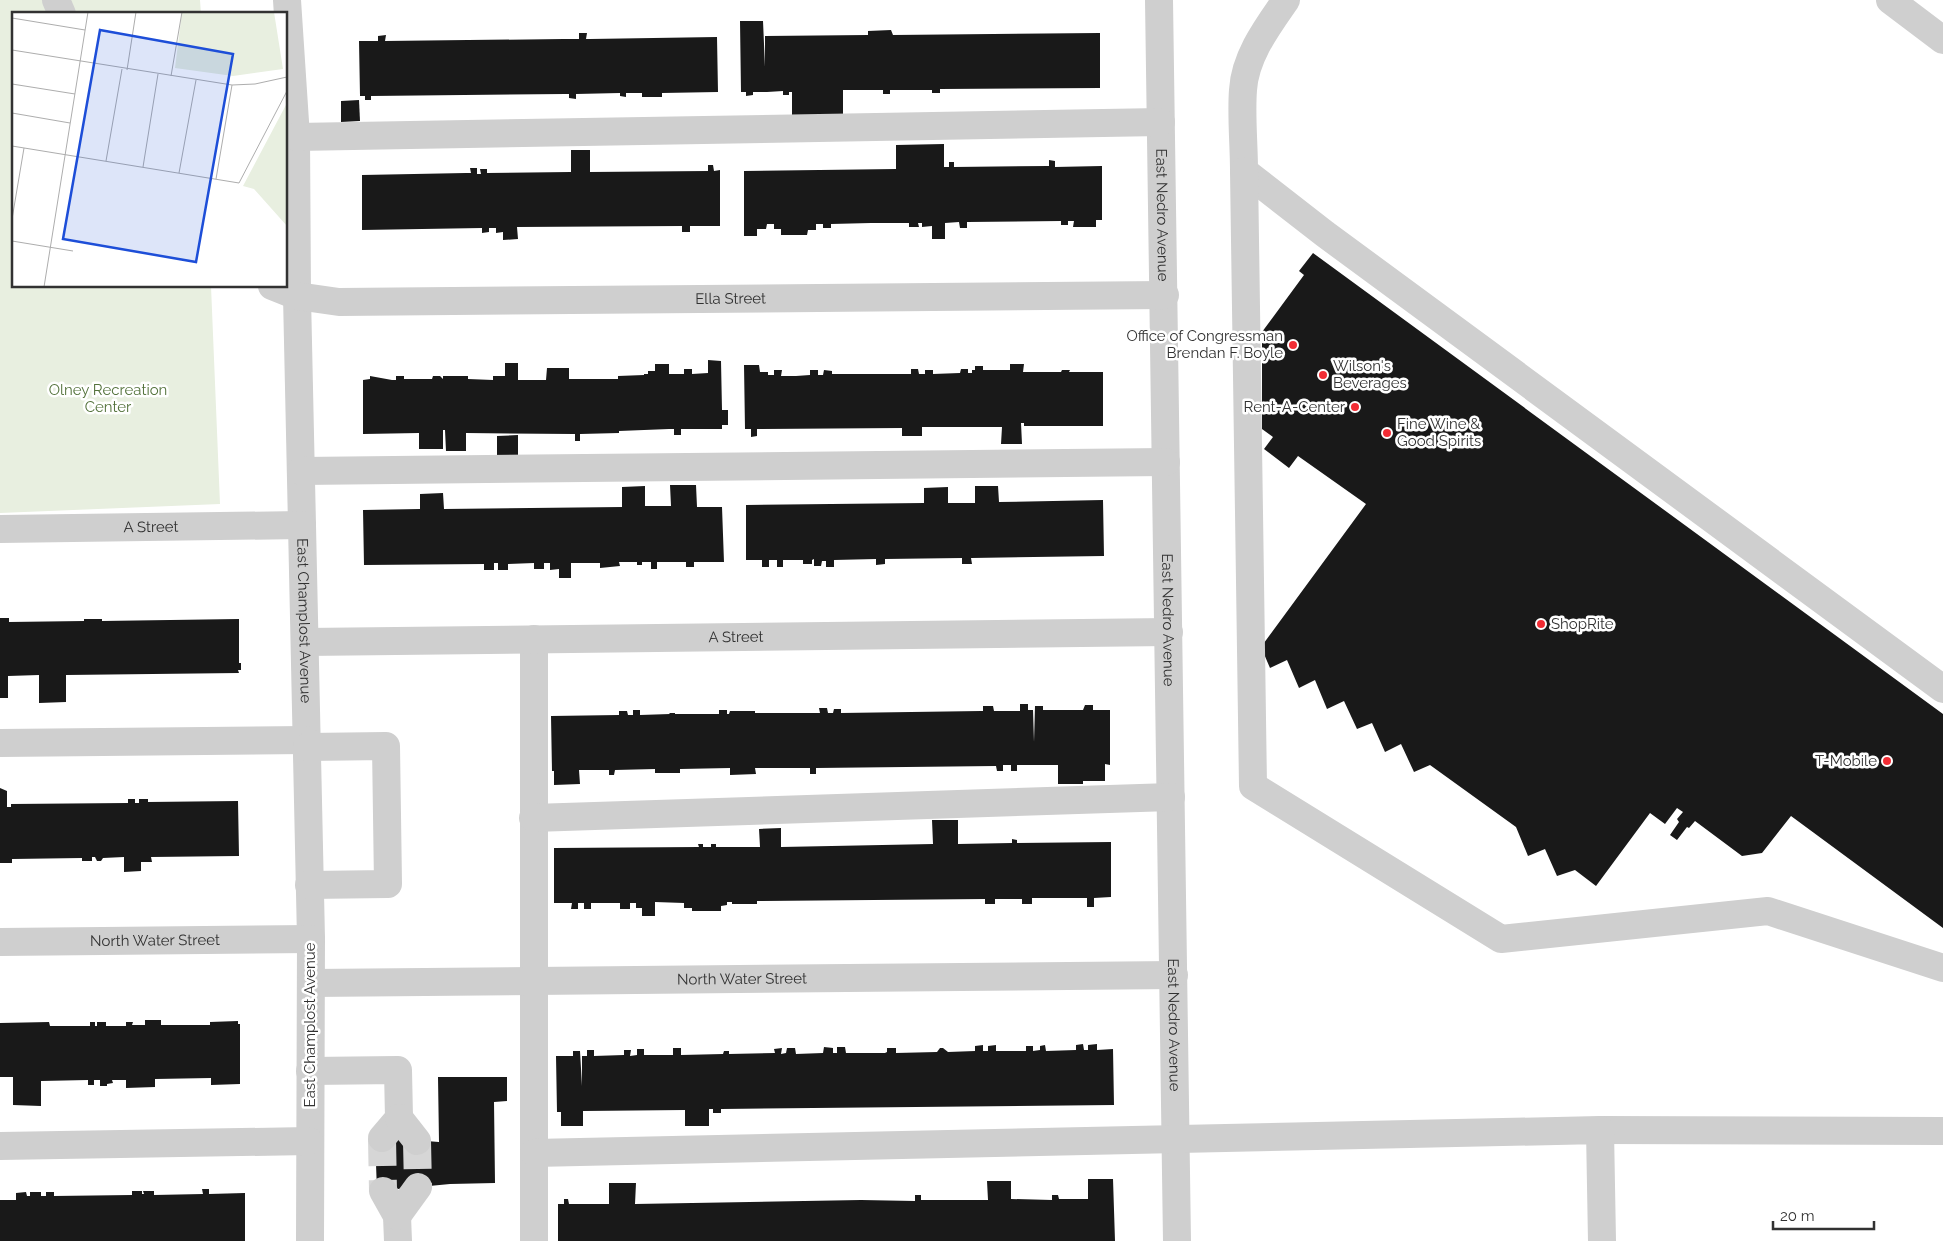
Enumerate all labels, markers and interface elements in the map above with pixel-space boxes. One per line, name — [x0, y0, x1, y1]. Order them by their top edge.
inset map — [12, 12, 288, 288]
street label: East Nedro Avenue — [1152, 148, 1172, 282]
street label: Ella Street — [695, 289, 766, 308]
place label: Office of Congressman Brendan F. Boyle — [1126, 327, 1283, 362]
marker: Office of Congressman Brendan F. Boyle — [1287, 339, 1299, 351]
place label: Wilson's Beverages — [1333, 357, 1407, 392]
marker: Wilson's Beverages — [1317, 369, 1329, 381]
park label: Olney Recreation Center — [49, 381, 167, 416]
place label: Rent-A-Center — [1244, 398, 1346, 416]
marker: Rent-A-Center — [1349, 401, 1361, 413]
place label: Fine Wine & Good Spirits — [1397, 415, 1481, 450]
marker: Fine Wine & Good Spirits — [1381, 427, 1393, 439]
street label: A Street — [123, 518, 179, 536]
street label: East Champlost Avenue — [293, 538, 315, 704]
street label: East Nedro Avenue — [1158, 553, 1178, 687]
place label: ShopRite — [1551, 615, 1614, 633]
marker: ShopRite — [1535, 618, 1547, 630]
street label: A Street — [708, 628, 764, 646]
place label: T-Mobile — [1815, 752, 1877, 770]
marker: T-Mobile — [1881, 755, 1893, 767]
street label: North Water Street — [90, 931, 220, 950]
street label: East Champlost Avenue — [301, 942, 319, 1107]
street label: East Nedro Avenue — [1164, 958, 1184, 1092]
street label: North Water Street — [677, 969, 807, 989]
scale bar — [1773, 1198, 1874, 1230]
text: 20 m — [1780, 1207, 1815, 1225]

